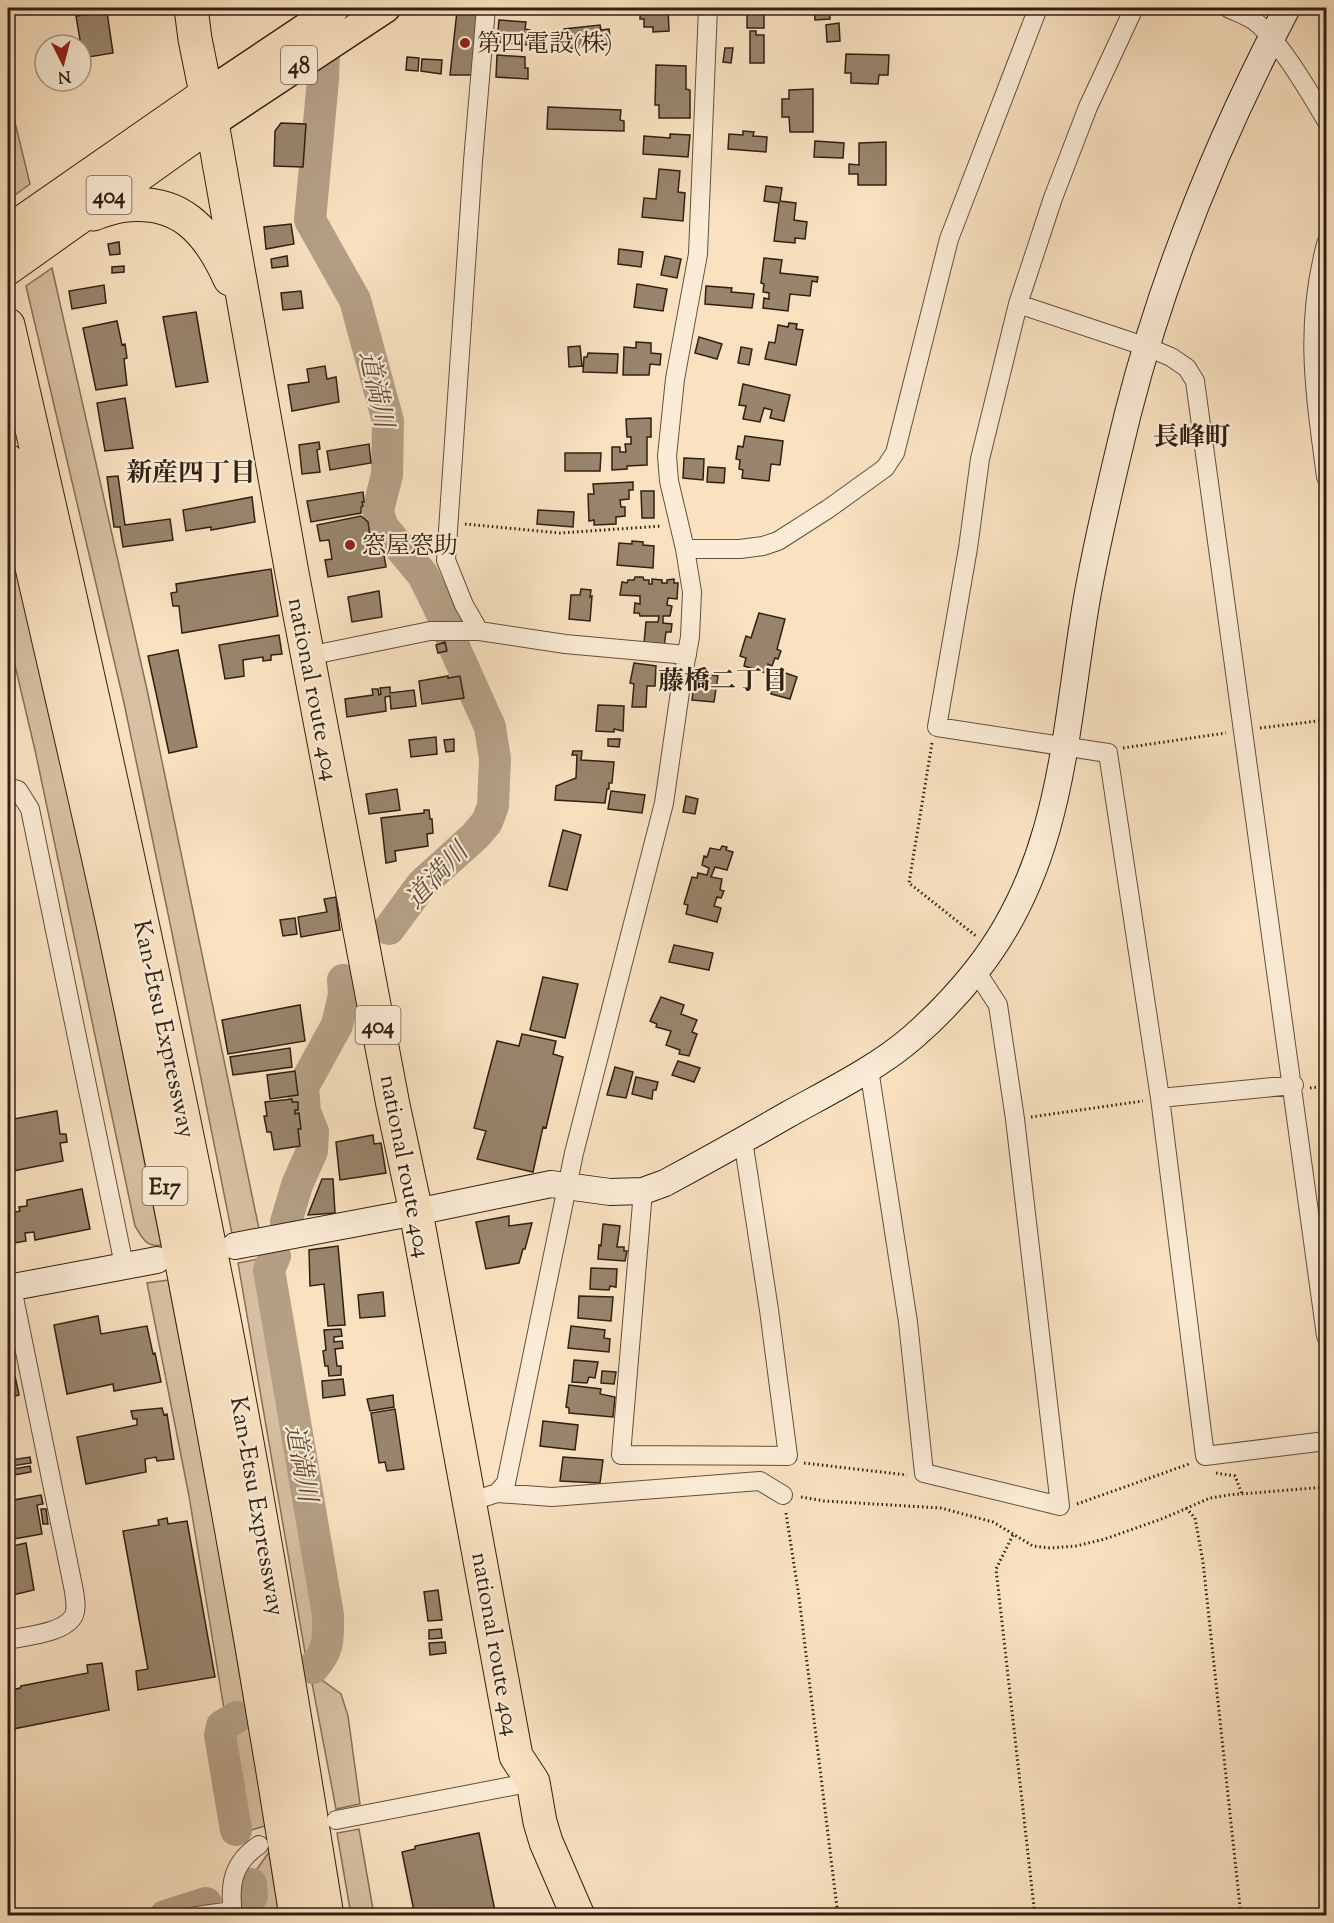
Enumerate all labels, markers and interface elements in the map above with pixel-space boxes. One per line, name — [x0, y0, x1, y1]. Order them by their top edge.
place label: 第四電設(株) — [477, 28, 613, 62]
north arrow — [33, 33, 93, 93]
marker: 第四電設(株) — [458, 36, 472, 50]
road number: 48 — [281, 46, 317, 84]
text: N — [57, 63, 72, 88]
road number: 404 — [86, 176, 132, 214]
water label: 道満川 — [348, 348, 401, 434]
district label: 長峰町 — [1153, 420, 1231, 457]
district label: 新産四丁目 — [126, 456, 256, 493]
place label: 窓屋窓助 — [362, 530, 458, 564]
marker: 窓屋窓助 — [343, 538, 357, 552]
street label: national route 404 — [278, 595, 346, 784]
district label: 藤橋二丁目 — [658, 664, 788, 701]
water label: 道満川 — [398, 833, 480, 918]
street label: Kan-Etsu Expressway — [123, 917, 203, 1142]
road number: 404 — [356, 1006, 400, 1044]
street label: national route 404 — [370, 1072, 438, 1261]
road number: E17 — [142, 1167, 188, 1205]
street label: Kan-Etsu Expressway — [220, 1394, 292, 1619]
water label: 道満川 — [275, 1422, 325, 1508]
street label: national route 404 — [461, 1550, 527, 1739]

